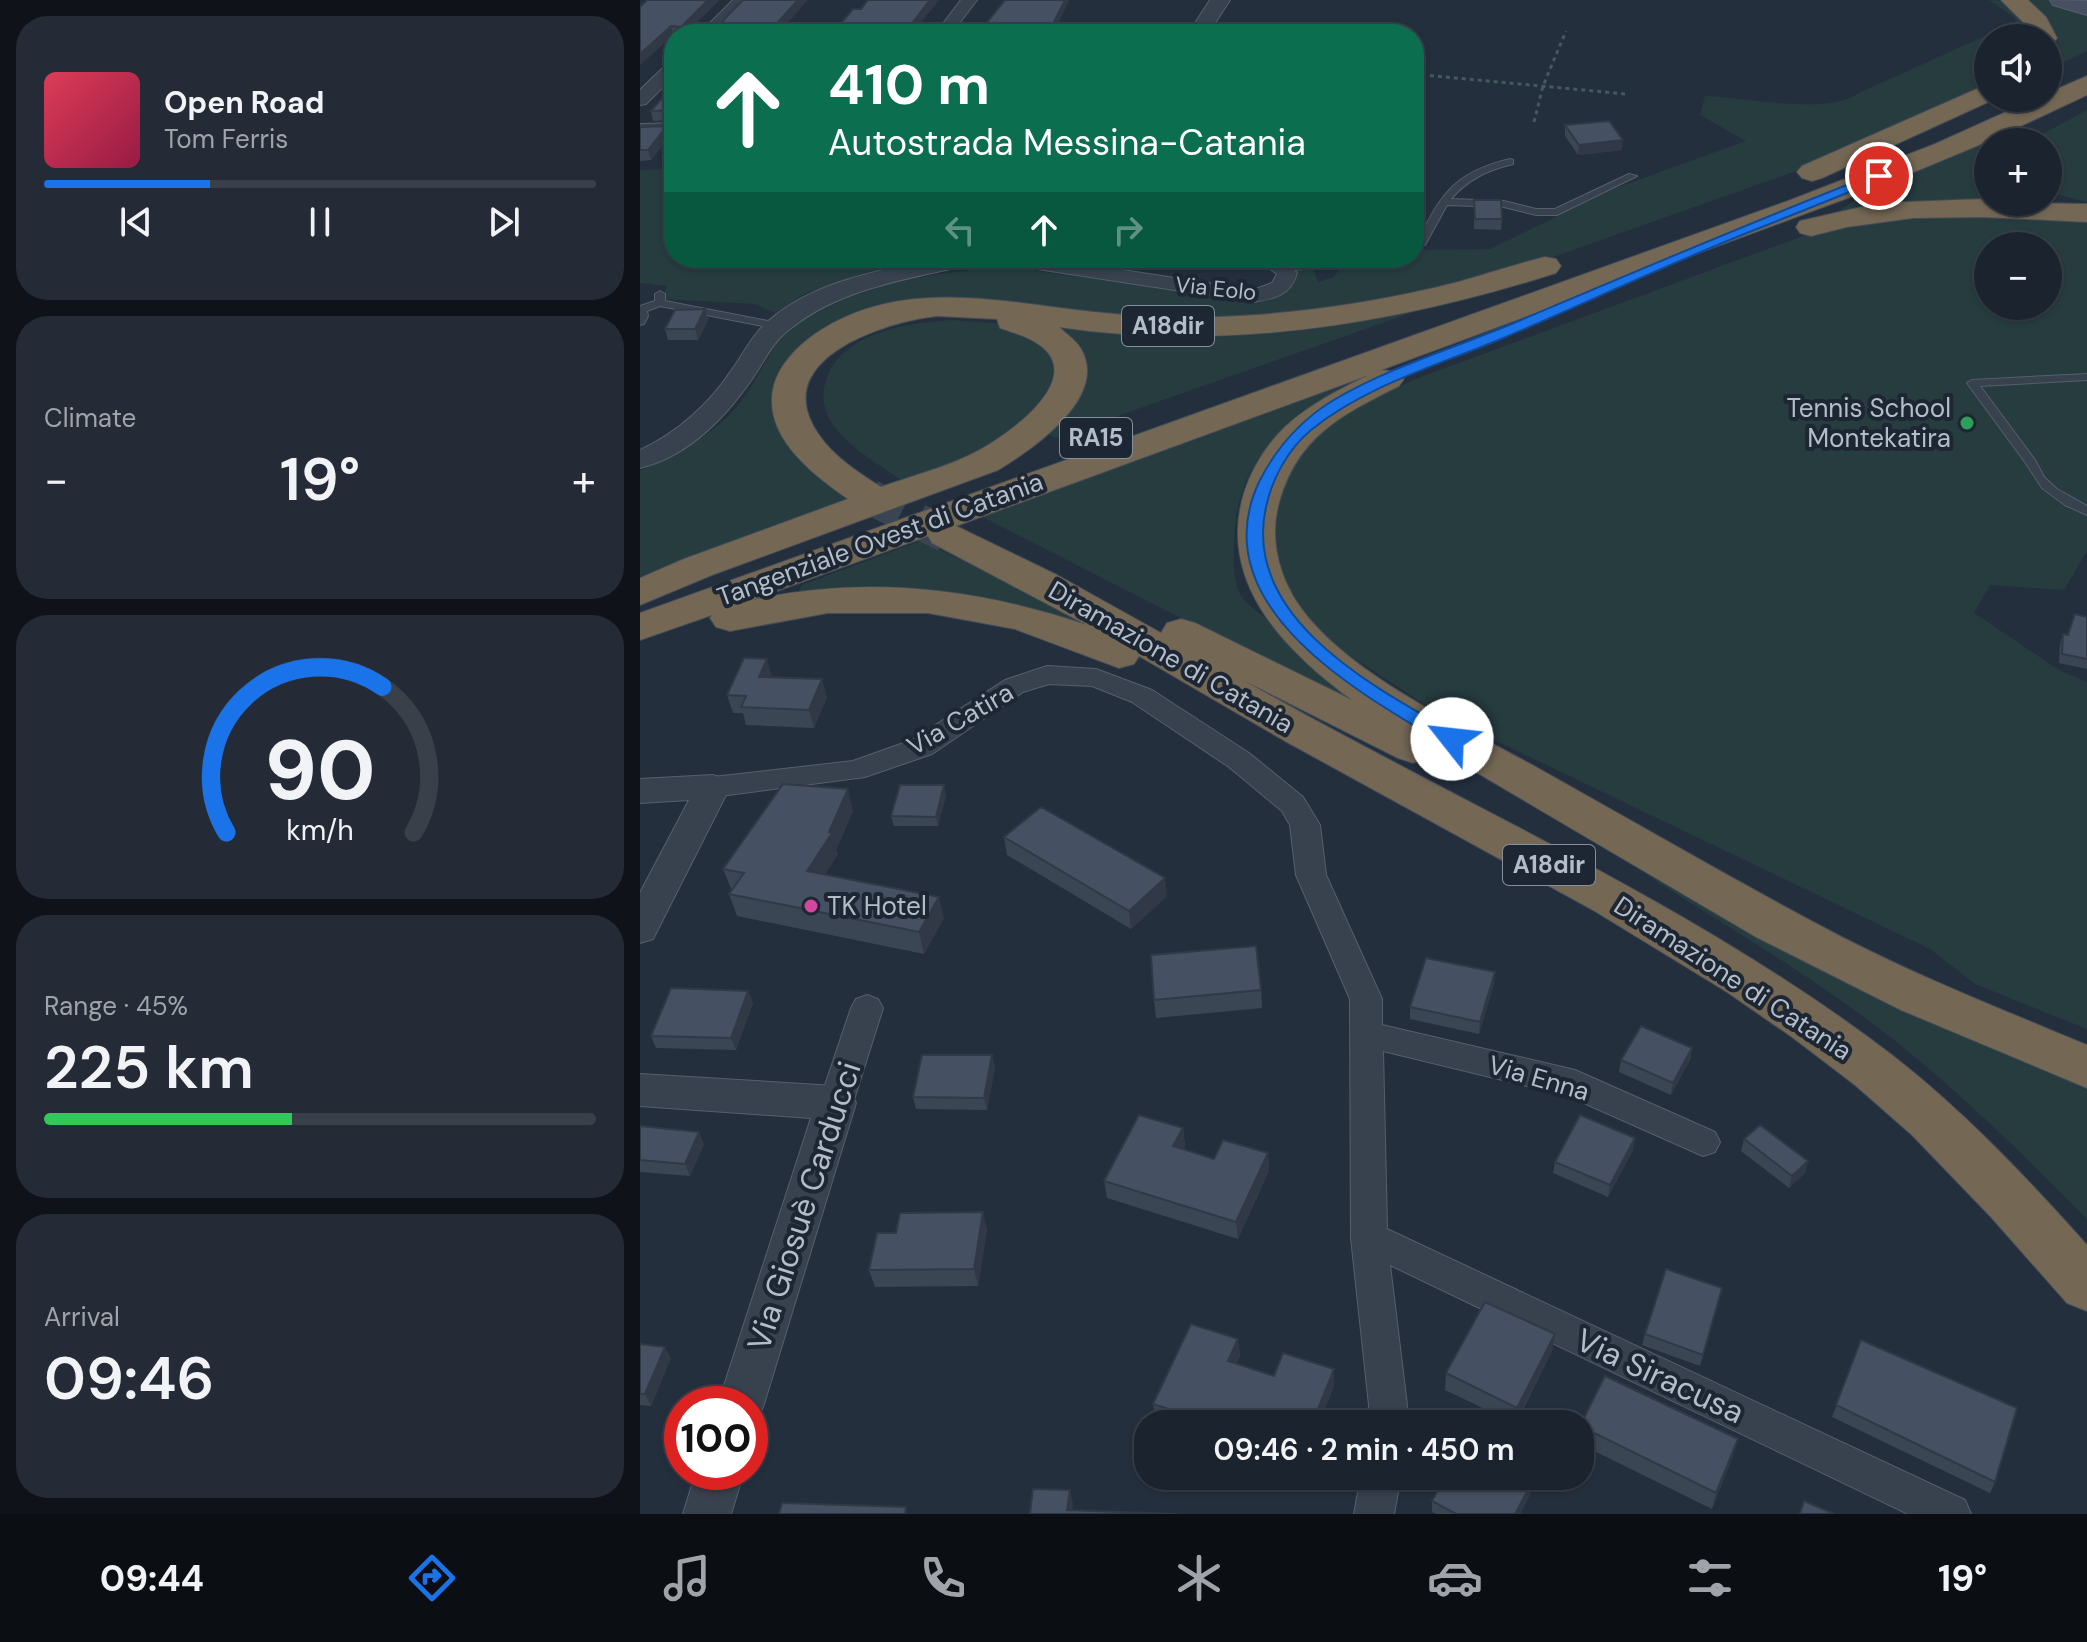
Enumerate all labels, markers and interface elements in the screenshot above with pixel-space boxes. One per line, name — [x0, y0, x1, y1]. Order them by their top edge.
map controls — [1974, 24, 2062, 320]
button: sound — [1974, 24, 2062, 112]
text: 410 m — [828, 48, 990, 121]
icon: ahead — [696, 56, 800, 160]
text: Open Road — [164, 83, 324, 122]
text: Autostrada Messina-Catania — [828, 119, 1306, 166]
text: Tom Ferris — [164, 122, 288, 156]
button: + — [1974, 128, 2062, 216]
pin — [1845, 142, 1913, 210]
icon: arrive — [1857, 154, 1901, 198]
icon: previous — [114, 200, 158, 244]
icon: pause — [298, 200, 342, 244]
icon: next — [482, 200, 526, 244]
icon: left — [938, 208, 982, 252]
icon: ahead — [1022, 208, 1066, 252]
icon: right — [1106, 208, 1150, 252]
button: − — [1974, 232, 2062, 320]
street label: Via Eolo — [1174, 270, 1258, 307]
road number: A18dir — [1122, 306, 1214, 346]
place label: Tennis School Montekatira — [1786, 391, 1951, 455]
text: Climate — [44, 401, 136, 435]
marker: Tennis School Montekatira — [1958, 414, 1976, 432]
road number: RA15 — [1060, 418, 1132, 458]
text: 19° — [280, 440, 360, 519]
text: − — [44, 451, 68, 509]
text: + — [572, 451, 596, 509]
street label: Tangenziale Ovest di Catania — [712, 464, 1048, 614]
street label: Diramazione di Catania — [1043, 573, 1299, 741]
street label: Via Catira — [901, 675, 1019, 763]
position arrow — [1410, 697, 1494, 781]
text: 90 — [264, 716, 376, 825]
text: km/h — [286, 812, 354, 849]
road number: A18dir — [1503, 845, 1595, 885]
street label: Diramazione di Catania — [1608, 888, 1858, 1068]
place label: TK Hotel — [827, 889, 927, 923]
marker: TK Hotel — [802, 897, 820, 915]
text: Range · 45% — [44, 989, 188, 1023]
text: 225 km — [44, 1028, 254, 1107]
street label: Via Enna — [1485, 1047, 1593, 1109]
street label: Via Giosuè Carducci — [737, 1056, 871, 1356]
text: Arrival — [44, 1300, 120, 1334]
street label: Via Siracusa — [1569, 1319, 1751, 1433]
text: 09:46 — [44, 1339, 214, 1418]
speed limit sign: 100 — [664, 1386, 768, 1490]
text: 09:46 · 2 min · 450 m — [1214, 1430, 1514, 1469]
icon: directions — [404, 1550, 460, 1606]
icon: music — [659, 1550, 715, 1606]
icon: phone — [915, 1550, 971, 1606]
icon: climate — [1171, 1550, 1227, 1606]
icon: car — [1427, 1550, 1483, 1606]
icon: filters — [1682, 1550, 1738, 1606]
text: 09:44 — [100, 1555, 204, 1602]
text: 19° — [1938, 1555, 1987, 1602]

